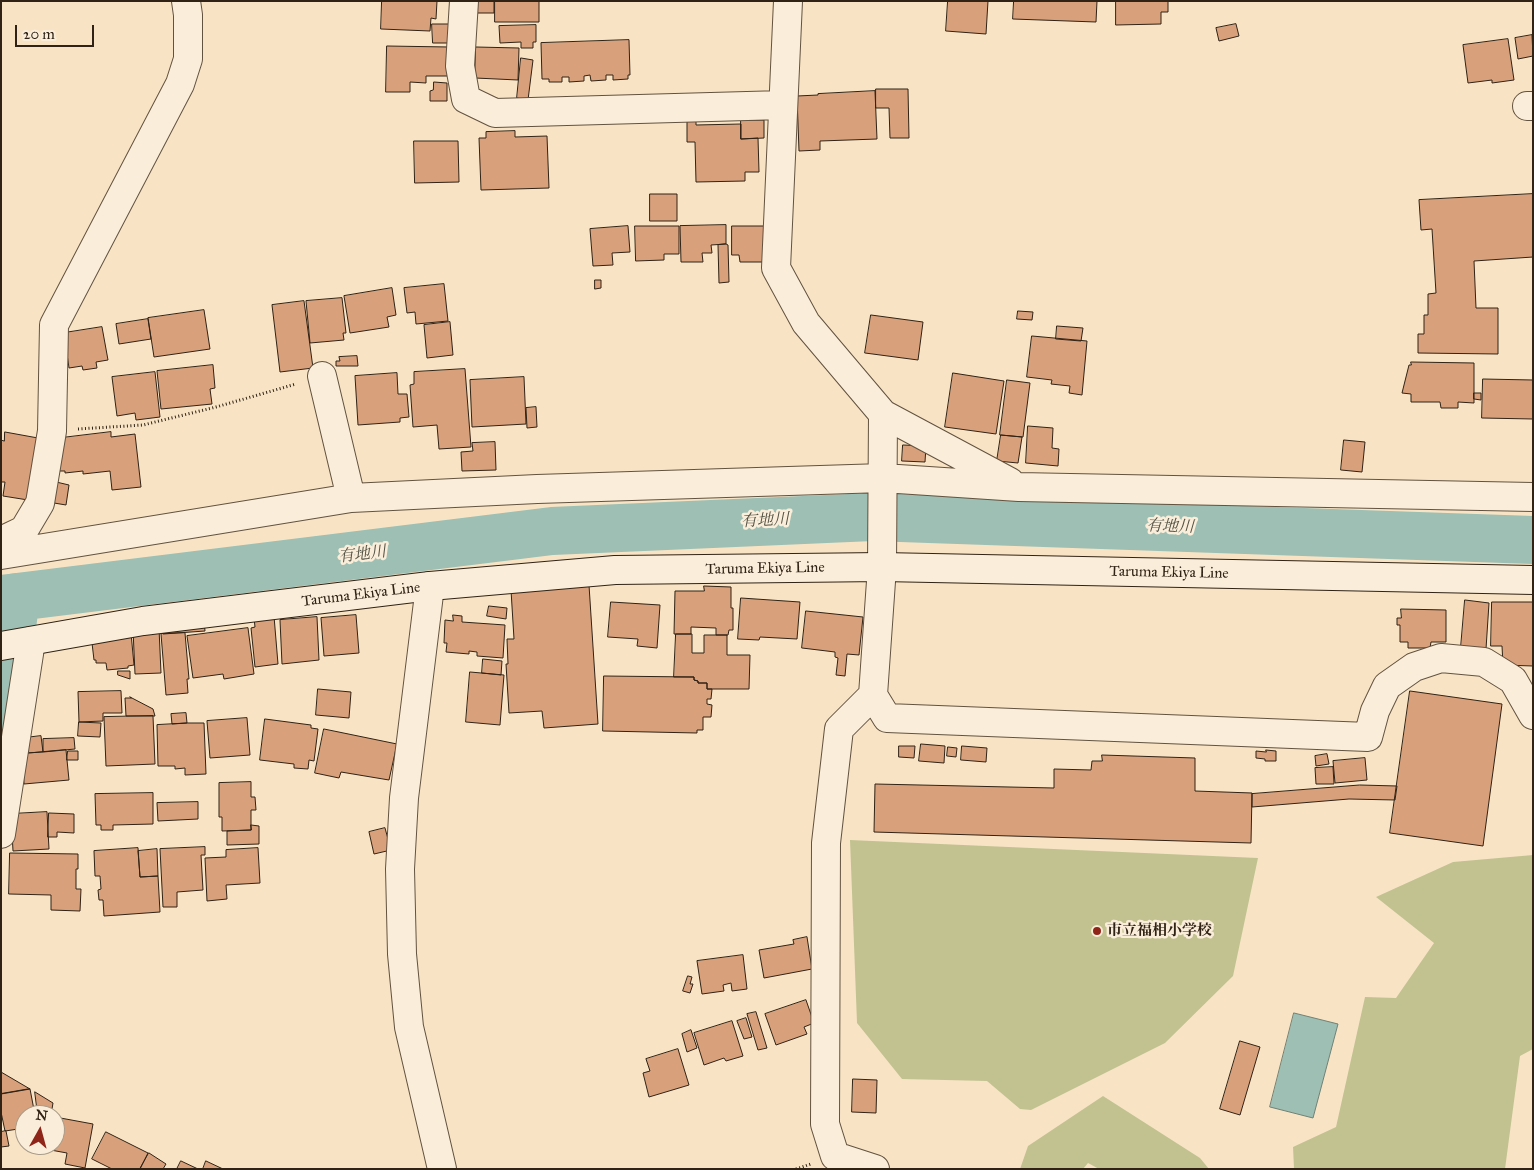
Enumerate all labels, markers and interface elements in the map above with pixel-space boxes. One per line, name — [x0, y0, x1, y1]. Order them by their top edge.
scale bar — [18, 15, 96, 47]
text: 20 m — [23, 25, 55, 43]
water label: 有地川 — [741, 510, 789, 532]
water label: 有地川 — [1146, 517, 1194, 537]
water label: 有地川 — [337, 543, 387, 567]
street label: Taruma Ekiya Line — [705, 559, 825, 579]
street label: Taruma Ekiya Line — [1109, 563, 1229, 583]
street label: Taruma Ekiya Line — [301, 579, 421, 611]
place label: 市立福相小学校 — [1107, 922, 1212, 940]
marker: 市立福相小学校 — [1091, 925, 1103, 937]
north arrow — [15, 1105, 65, 1155]
text: N — [35, 1106, 49, 1125]

